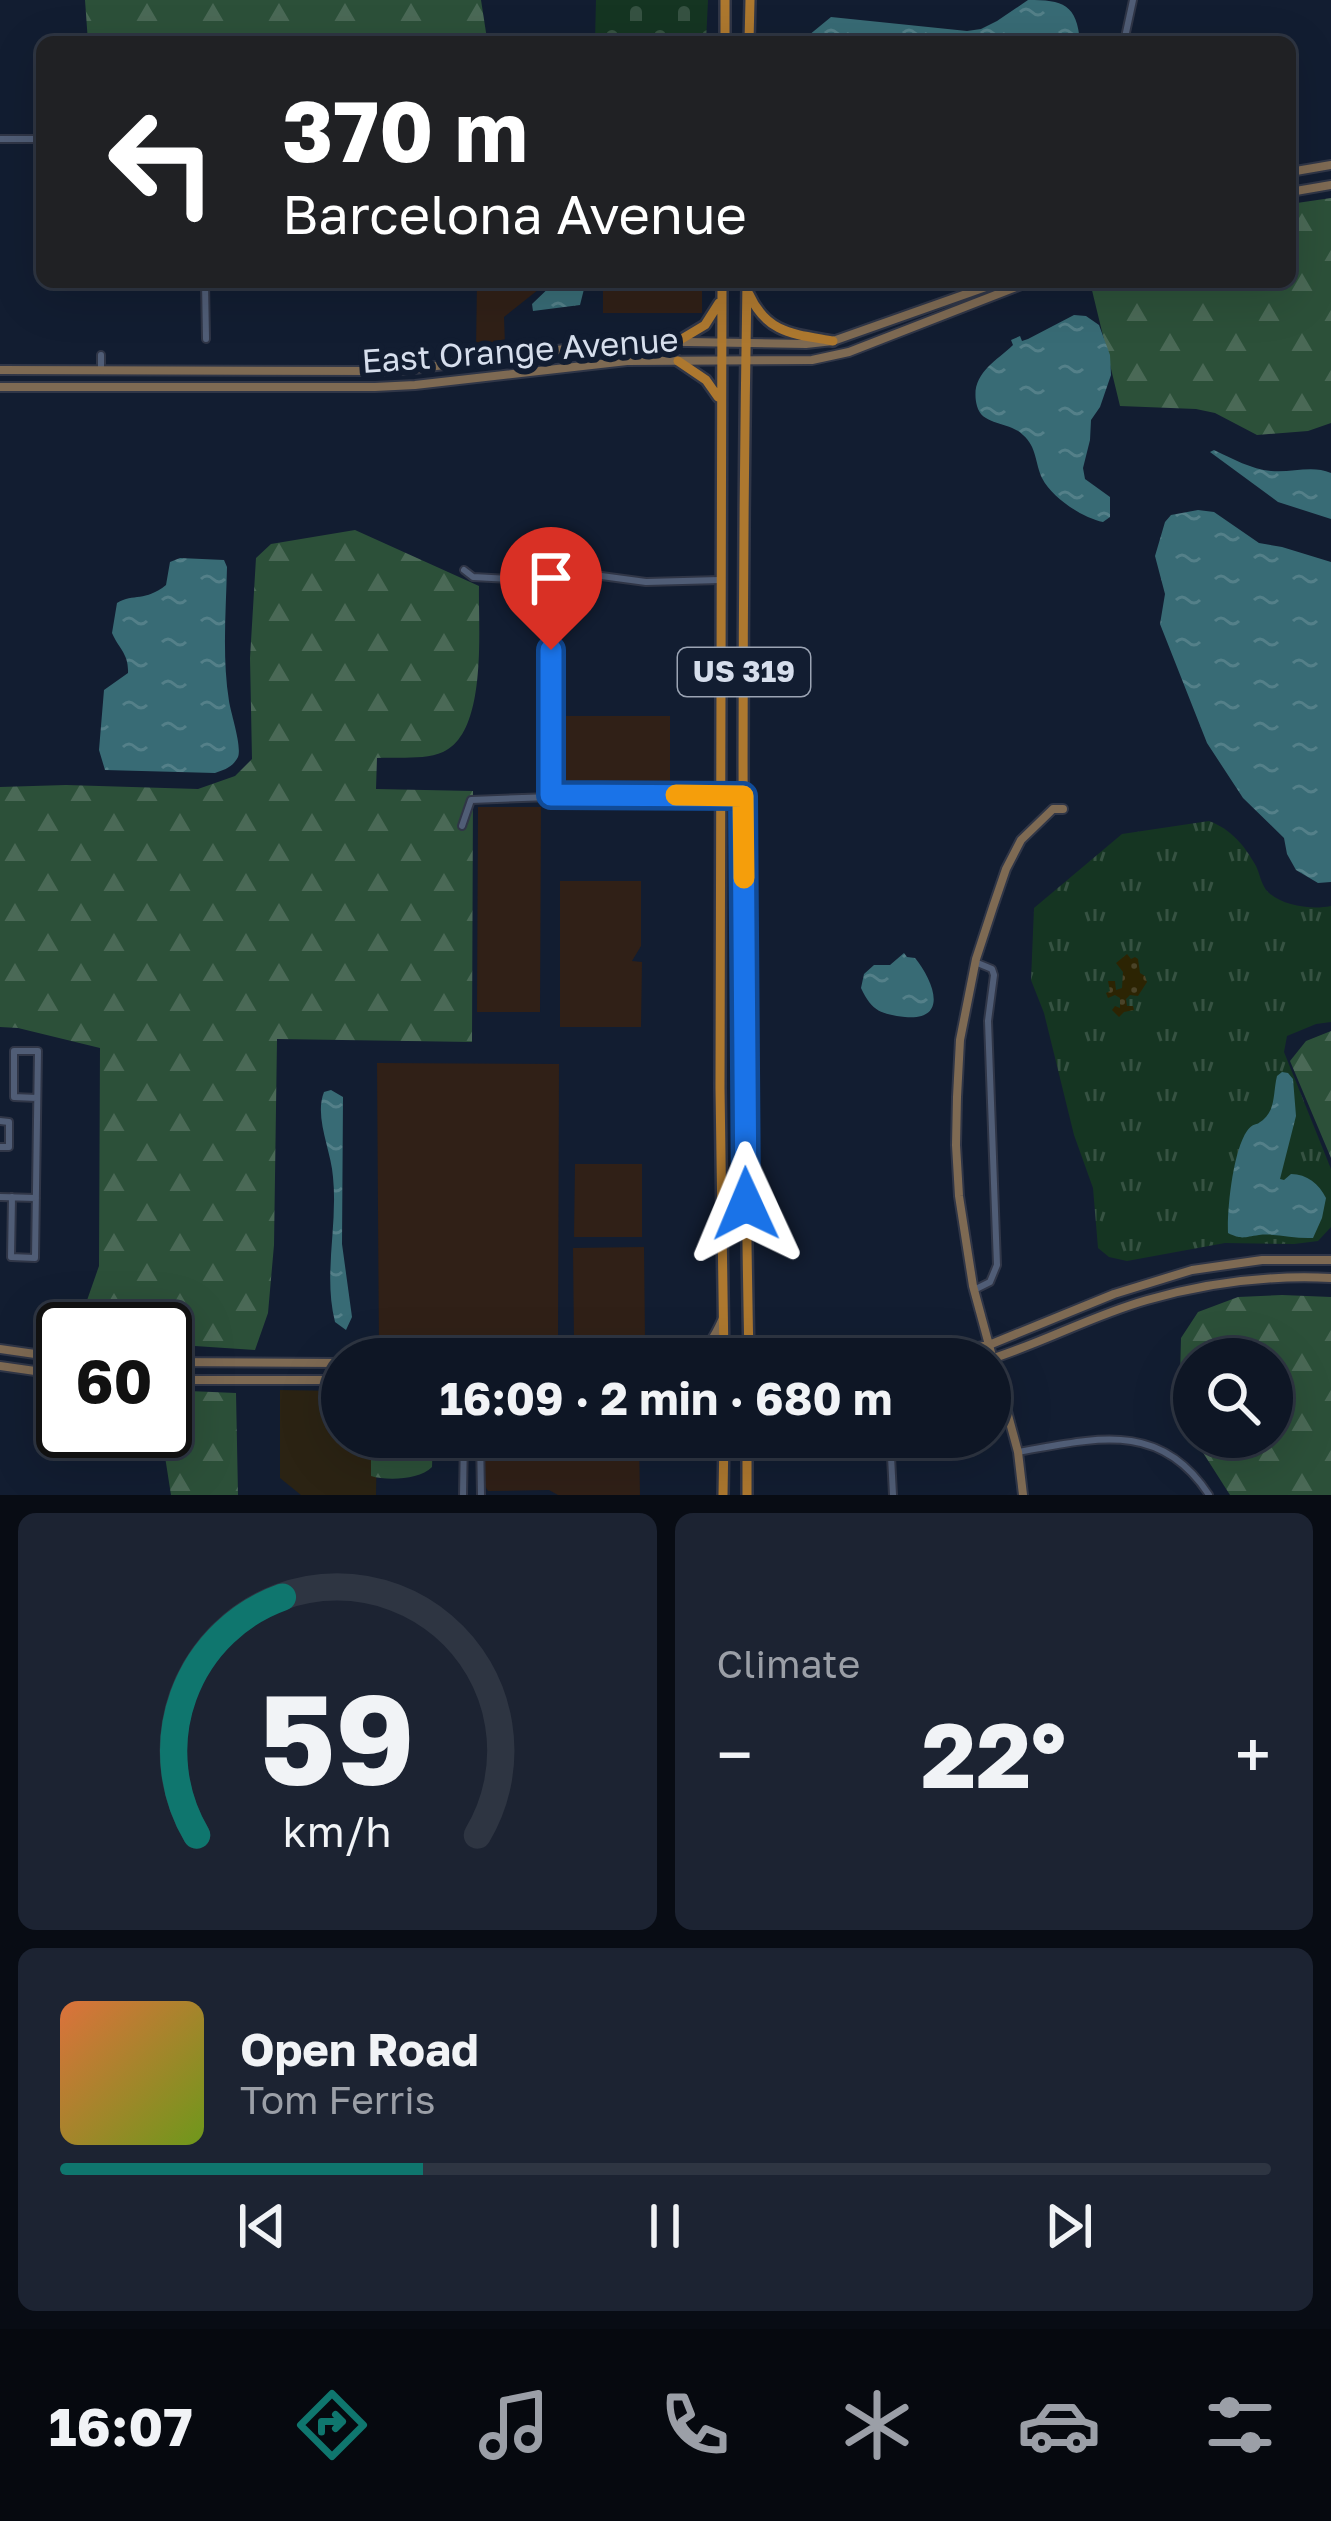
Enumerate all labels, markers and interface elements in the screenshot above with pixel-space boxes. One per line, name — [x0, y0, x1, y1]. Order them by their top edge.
text: 370 m — [282, 80, 528, 180]
icon: left — [84, 84, 240, 240]
text: Barcelona Avenue — [282, 181, 747, 246]
street label: East Orange Avenue — [360, 319, 680, 380]
pin — [500, 527, 602, 650]
icon: arrive — [518, 545, 584, 611]
road number: US 319 — [678, 648, 810, 696]
position arrow — [683, 1141, 809, 1267]
speed limit sign: 60 — [36, 1302, 192, 1458]
map controls — [1173, 1338, 1293, 1458]
button: search — [1173, 1338, 1293, 1458]
text: 16:09 · 2 min · 680 m — [440, 1371, 892, 1425]
text: Climate — [717, 1640, 860, 1687]
text: 59 — [260, 1662, 415, 1811]
text: 22° — [921, 1700, 1066, 1808]
text: − — [717, 1714, 753, 1794]
text: + — [1235, 1714, 1271, 1794]
text: km/h — [283, 1804, 392, 1855]
text: Open Road — [240, 2022, 479, 2076]
text: Tom Ferris — [240, 2076, 435, 2123]
icon: previous — [229, 2193, 295, 2259]
icon: pause — [632, 2193, 698, 2259]
icon: next — [1036, 2193, 1102, 2259]
icon: directions — [290, 2383, 374, 2467]
icon: music — [472, 2383, 556, 2467]
icon: phone — [653, 2383, 737, 2467]
icon: climate — [835, 2383, 919, 2467]
icon: car — [1017, 2383, 1101, 2467]
icon: filters — [1198, 2383, 1282, 2467]
text: 16:07 — [49, 2393, 193, 2458]

